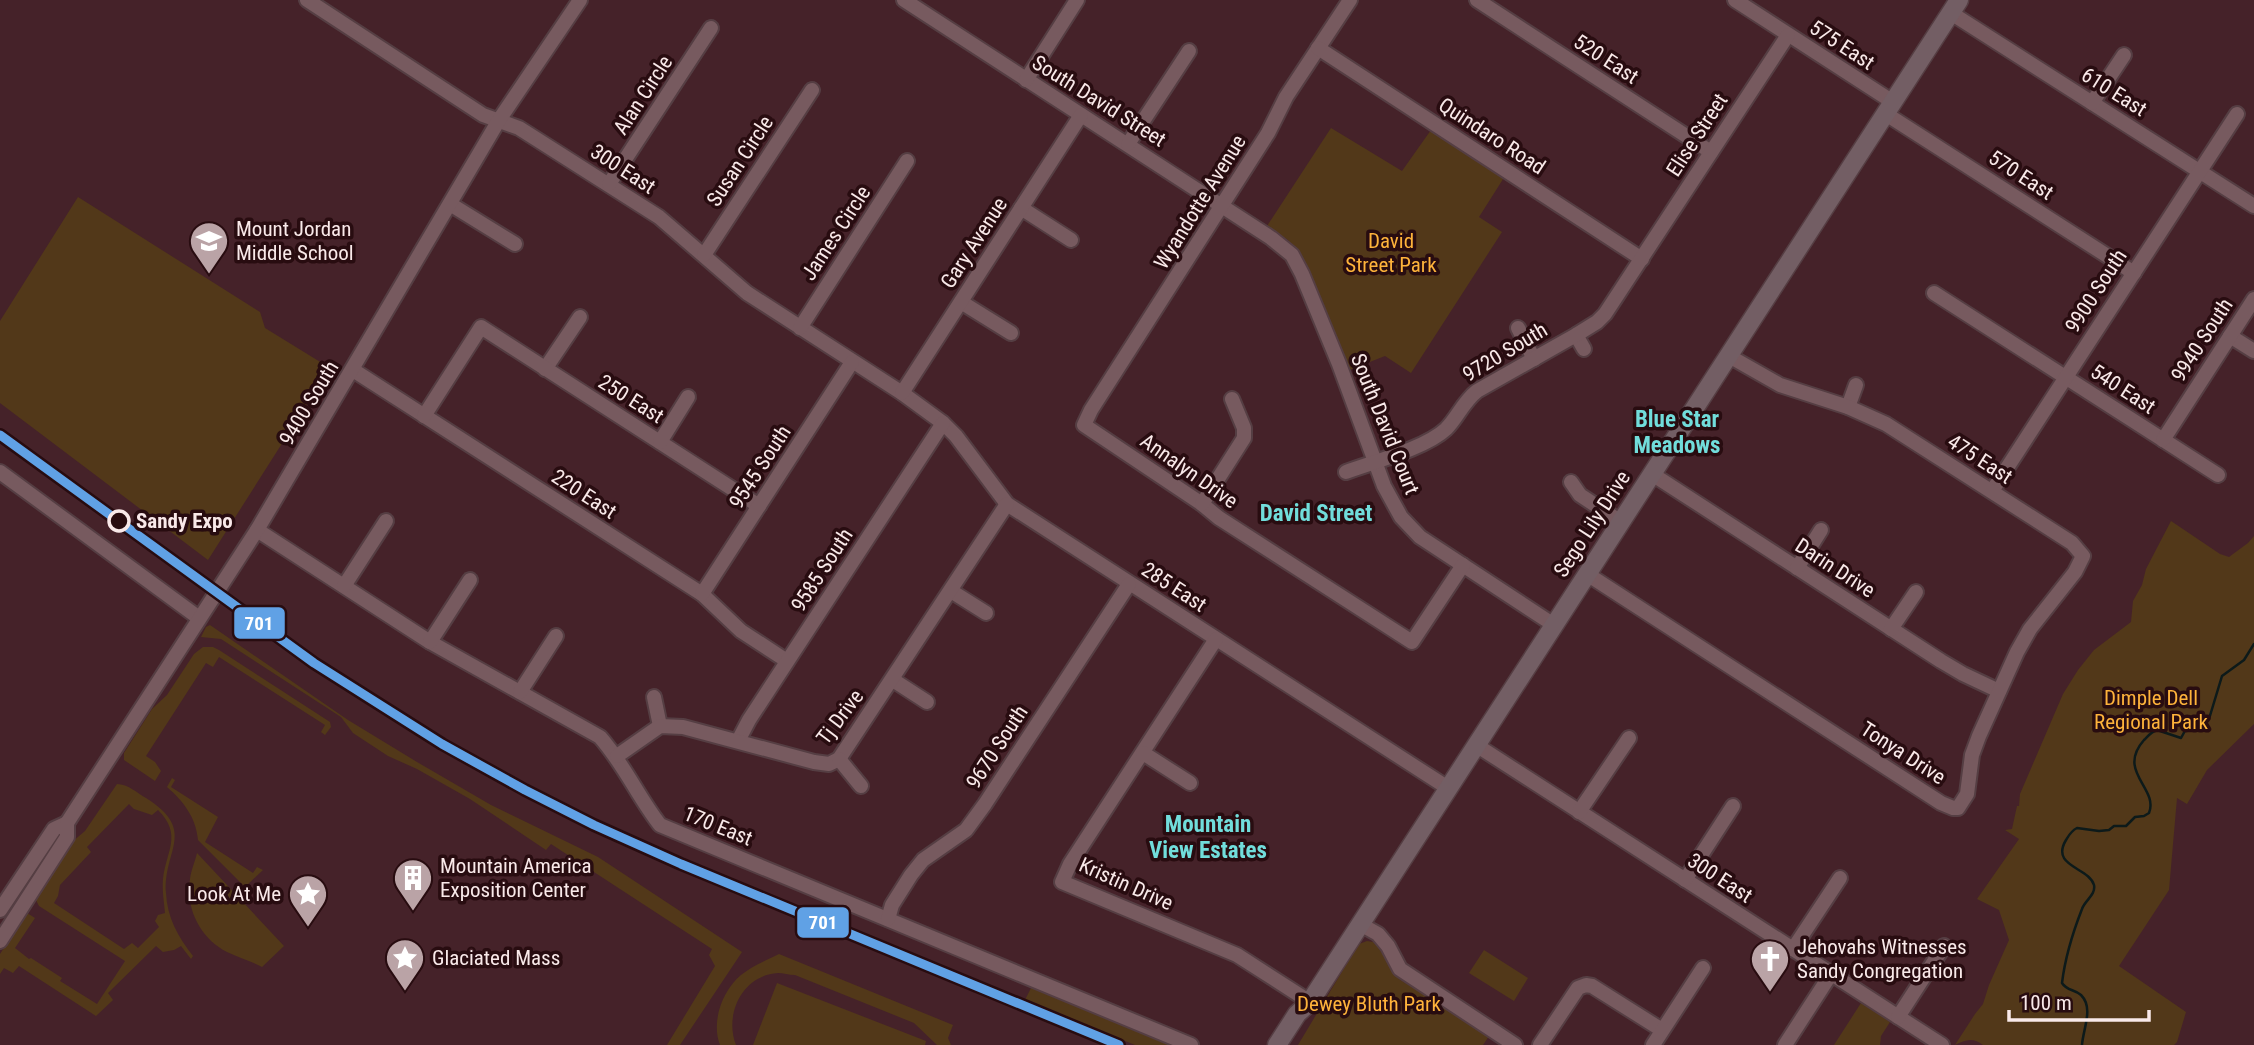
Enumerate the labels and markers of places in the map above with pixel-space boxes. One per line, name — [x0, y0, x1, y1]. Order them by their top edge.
place label: Mount Jordan Middle School — [236, 217, 354, 265]
school or university icon: Mount Jordan Middle School — [188, 220, 230, 275]
place label: Sandy Expo — [136, 509, 233, 533]
marker: Sandy Expo — [108, 510, 130, 532]
place label: Mountain America Exposition Center — [440, 854, 592, 902]
building icon: Mountain America Exposition Center — [392, 857, 434, 912]
place icon: Look At Me — [287, 873, 329, 928]
place label: Look At Me — [187, 882, 281, 906]
place label: Jehovahs Witnesses Sandy Congregation — [1797, 935, 1967, 983]
place icon: Glaciated Mass — [384, 937, 426, 992]
church icon: Jehovahs Witnesses Sandy Congregation — [1749, 938, 1791, 993]
place label: Glaciated Mass — [432, 946, 560, 970]

